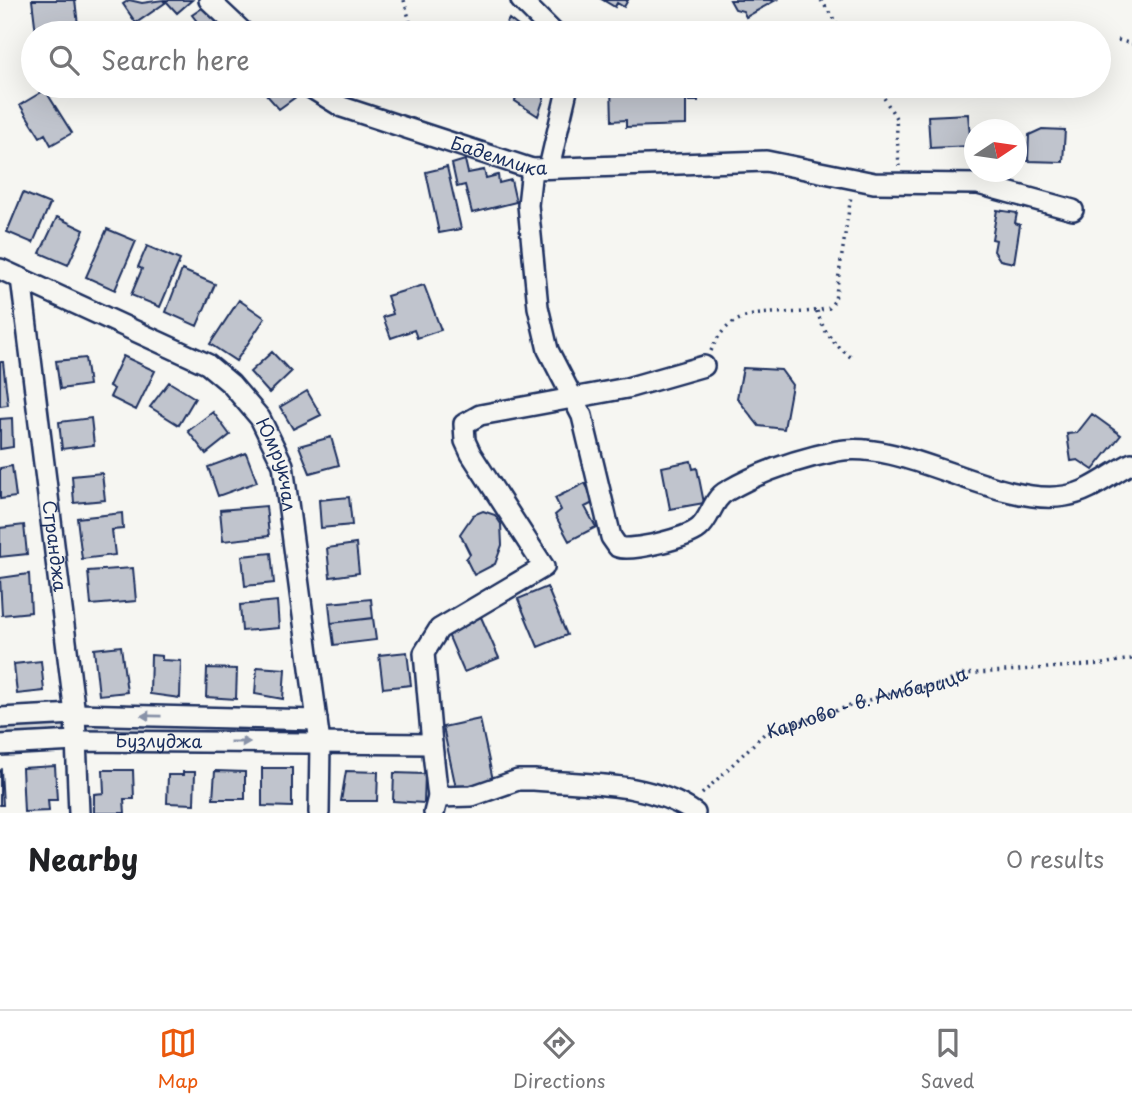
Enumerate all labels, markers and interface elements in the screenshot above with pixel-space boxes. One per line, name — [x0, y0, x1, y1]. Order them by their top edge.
search box — [21, 21, 1111, 98]
text: Search here — [101, 40, 250, 79]
icon: search — [45, 41, 83, 79]
north arrow — [964, 119, 1027, 182]
street label: Бадемлика — [448, 128, 548, 182]
street label: Юмрукчал — [250, 413, 304, 513]
street label: Странджа — [37, 499, 75, 593]
street label: Карлово - в. Амбарица — [763, 659, 972, 744]
one-way arrow — [140, 710, 162, 722]
street label: Бузлуджа — [115, 726, 202, 754]
one-way arrow — [229, 736, 251, 748]
text: Nearby — [28, 836, 138, 881]
text: 0 results — [1006, 841, 1104, 876]
tab: Map — [158, 1024, 198, 1094]
tab: Directions — [513, 1024, 606, 1094]
tab: Saved — [921, 1024, 974, 1094]

